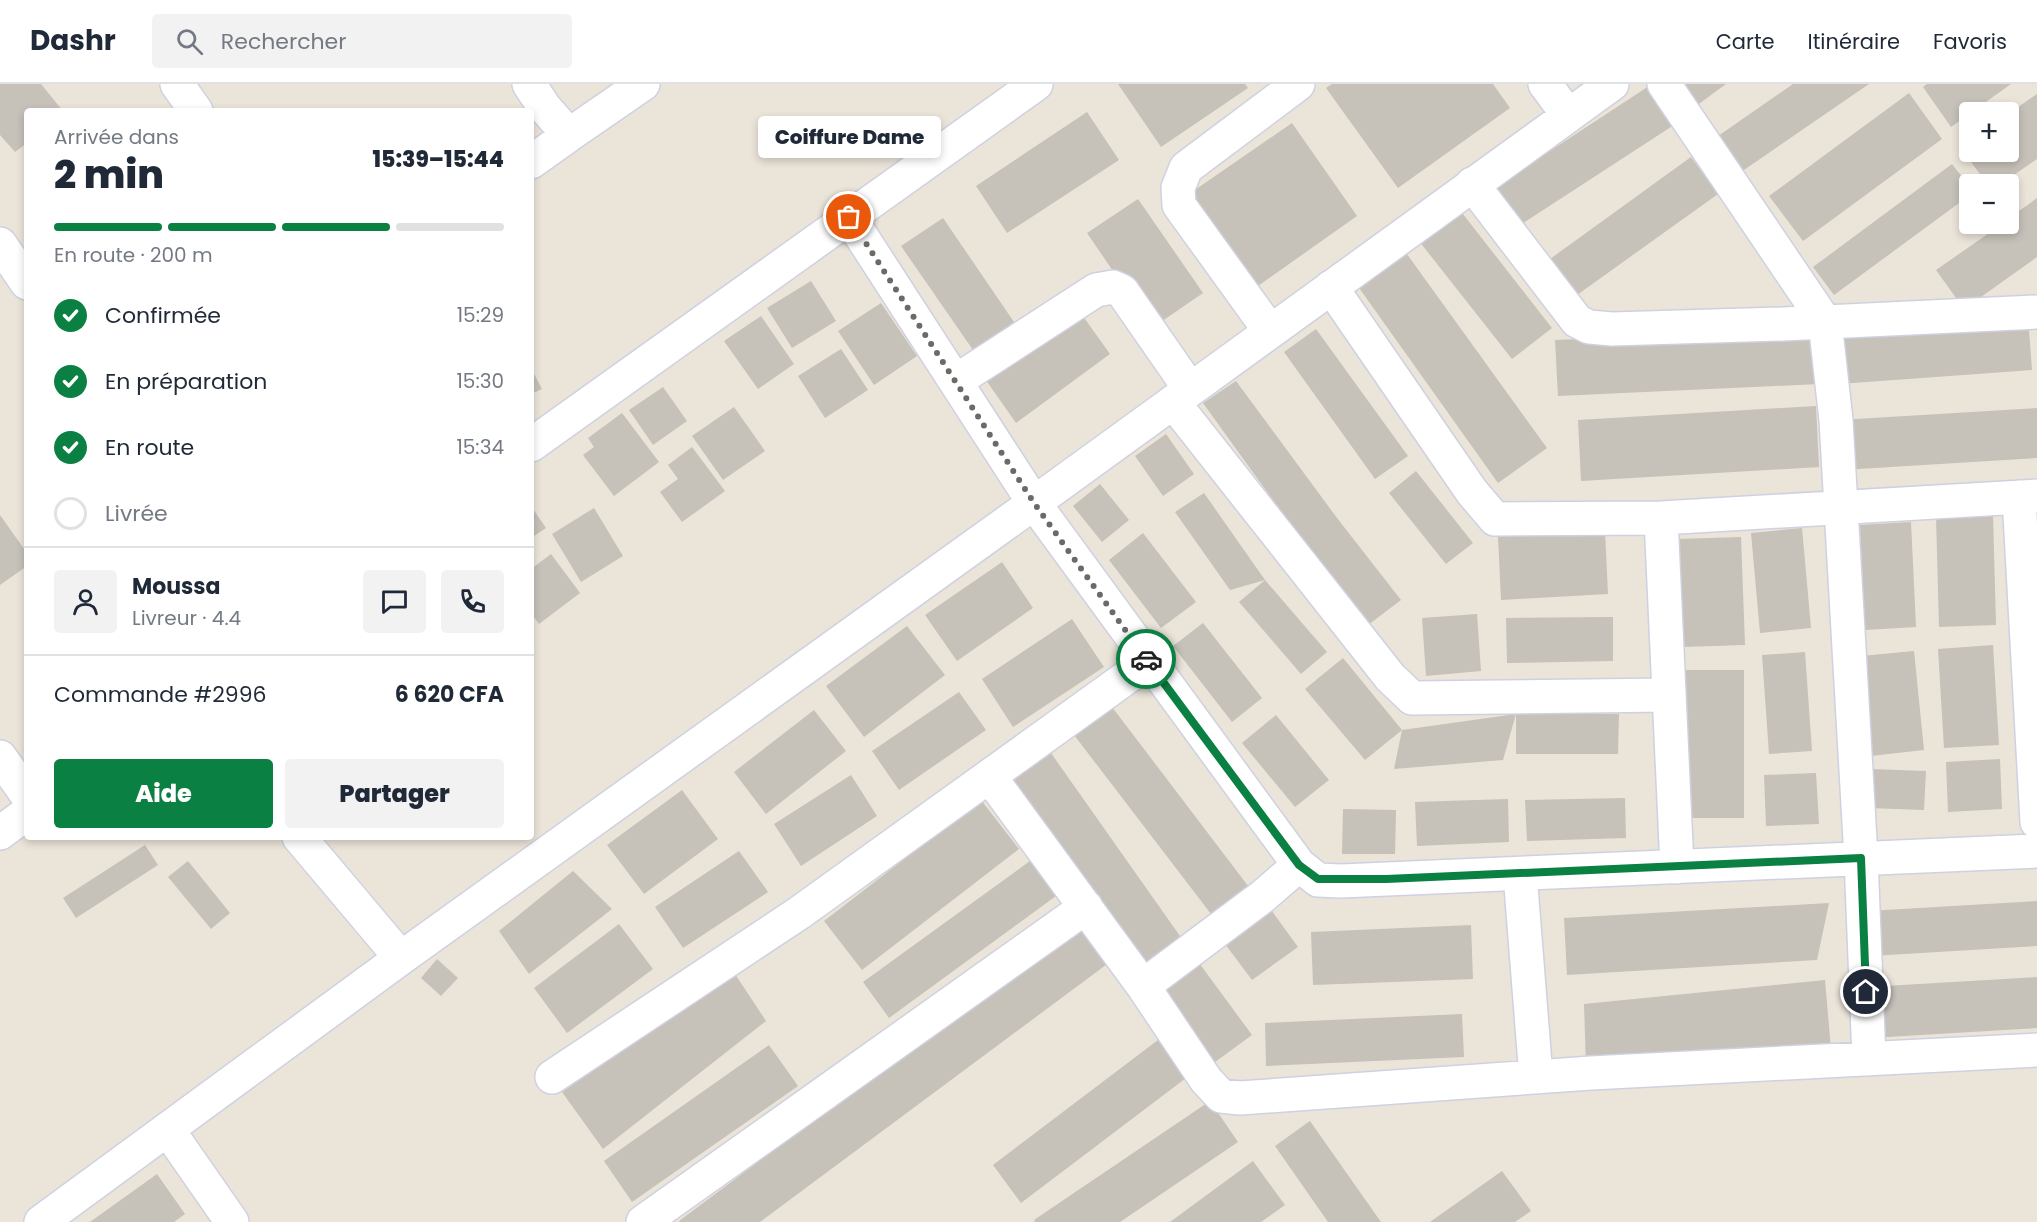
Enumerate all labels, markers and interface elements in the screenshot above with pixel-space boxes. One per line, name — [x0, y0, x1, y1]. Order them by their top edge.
search box — [152, 14, 572, 68]
text: Dashr — [30, 21, 116, 60]
icon: search — [173, 25, 206, 58]
text: Rechercher — [221, 26, 346, 57]
text: Carte — [1716, 27, 1775, 56]
text: Itinéraire — [1808, 27, 1900, 56]
text: Favoris — [1933, 27, 2007, 56]
map controls — [1959, 102, 2019, 234]
button: + — [1959, 102, 2019, 162]
callout: Coiffure Dame — [758, 115, 940, 157]
text: Arrivée dans — [54, 123, 179, 151]
text: Coiffure Dame — [775, 123, 924, 151]
text: 15:39–15:44 — [373, 144, 504, 175]
text: 2 min — [54, 147, 164, 202]
button: − — [1959, 174, 2019, 234]
pin — [823, 191, 874, 242]
icon: bag — [832, 200, 865, 233]
text: En route · 200 m — [54, 241, 213, 269]
icon: check — [54, 299, 87, 332]
text: Confirmée — [105, 300, 221, 331]
text: 15:29 — [457, 301, 504, 329]
icon: check — [54, 365, 87, 398]
text: En préparation — [105, 366, 267, 397]
text: 15:30 — [456, 367, 504, 395]
icon: check — [54, 431, 87, 464]
text: En route — [105, 432, 194, 463]
text: 15:34 — [456, 433, 504, 461]
text: Livrée — [105, 498, 168, 529]
button: person — [54, 570, 117, 633]
button: chat — [363, 570, 426, 633]
button: phone — [441, 570, 504, 633]
text: Moussa — [132, 571, 221, 602]
text: Livreur · 4.4 — [132, 604, 241, 632]
courier — [1116, 629, 1176, 689]
icon: car — [1130, 643, 1163, 676]
text: Commande #2996 — [54, 679, 267, 710]
text: 6 620 CFA — [395, 679, 504, 710]
button: Aide — [54, 759, 273, 828]
button: Partager — [285, 759, 504, 828]
pin — [1840, 966, 1891, 1017]
icon: home — [1849, 975, 1882, 1008]

